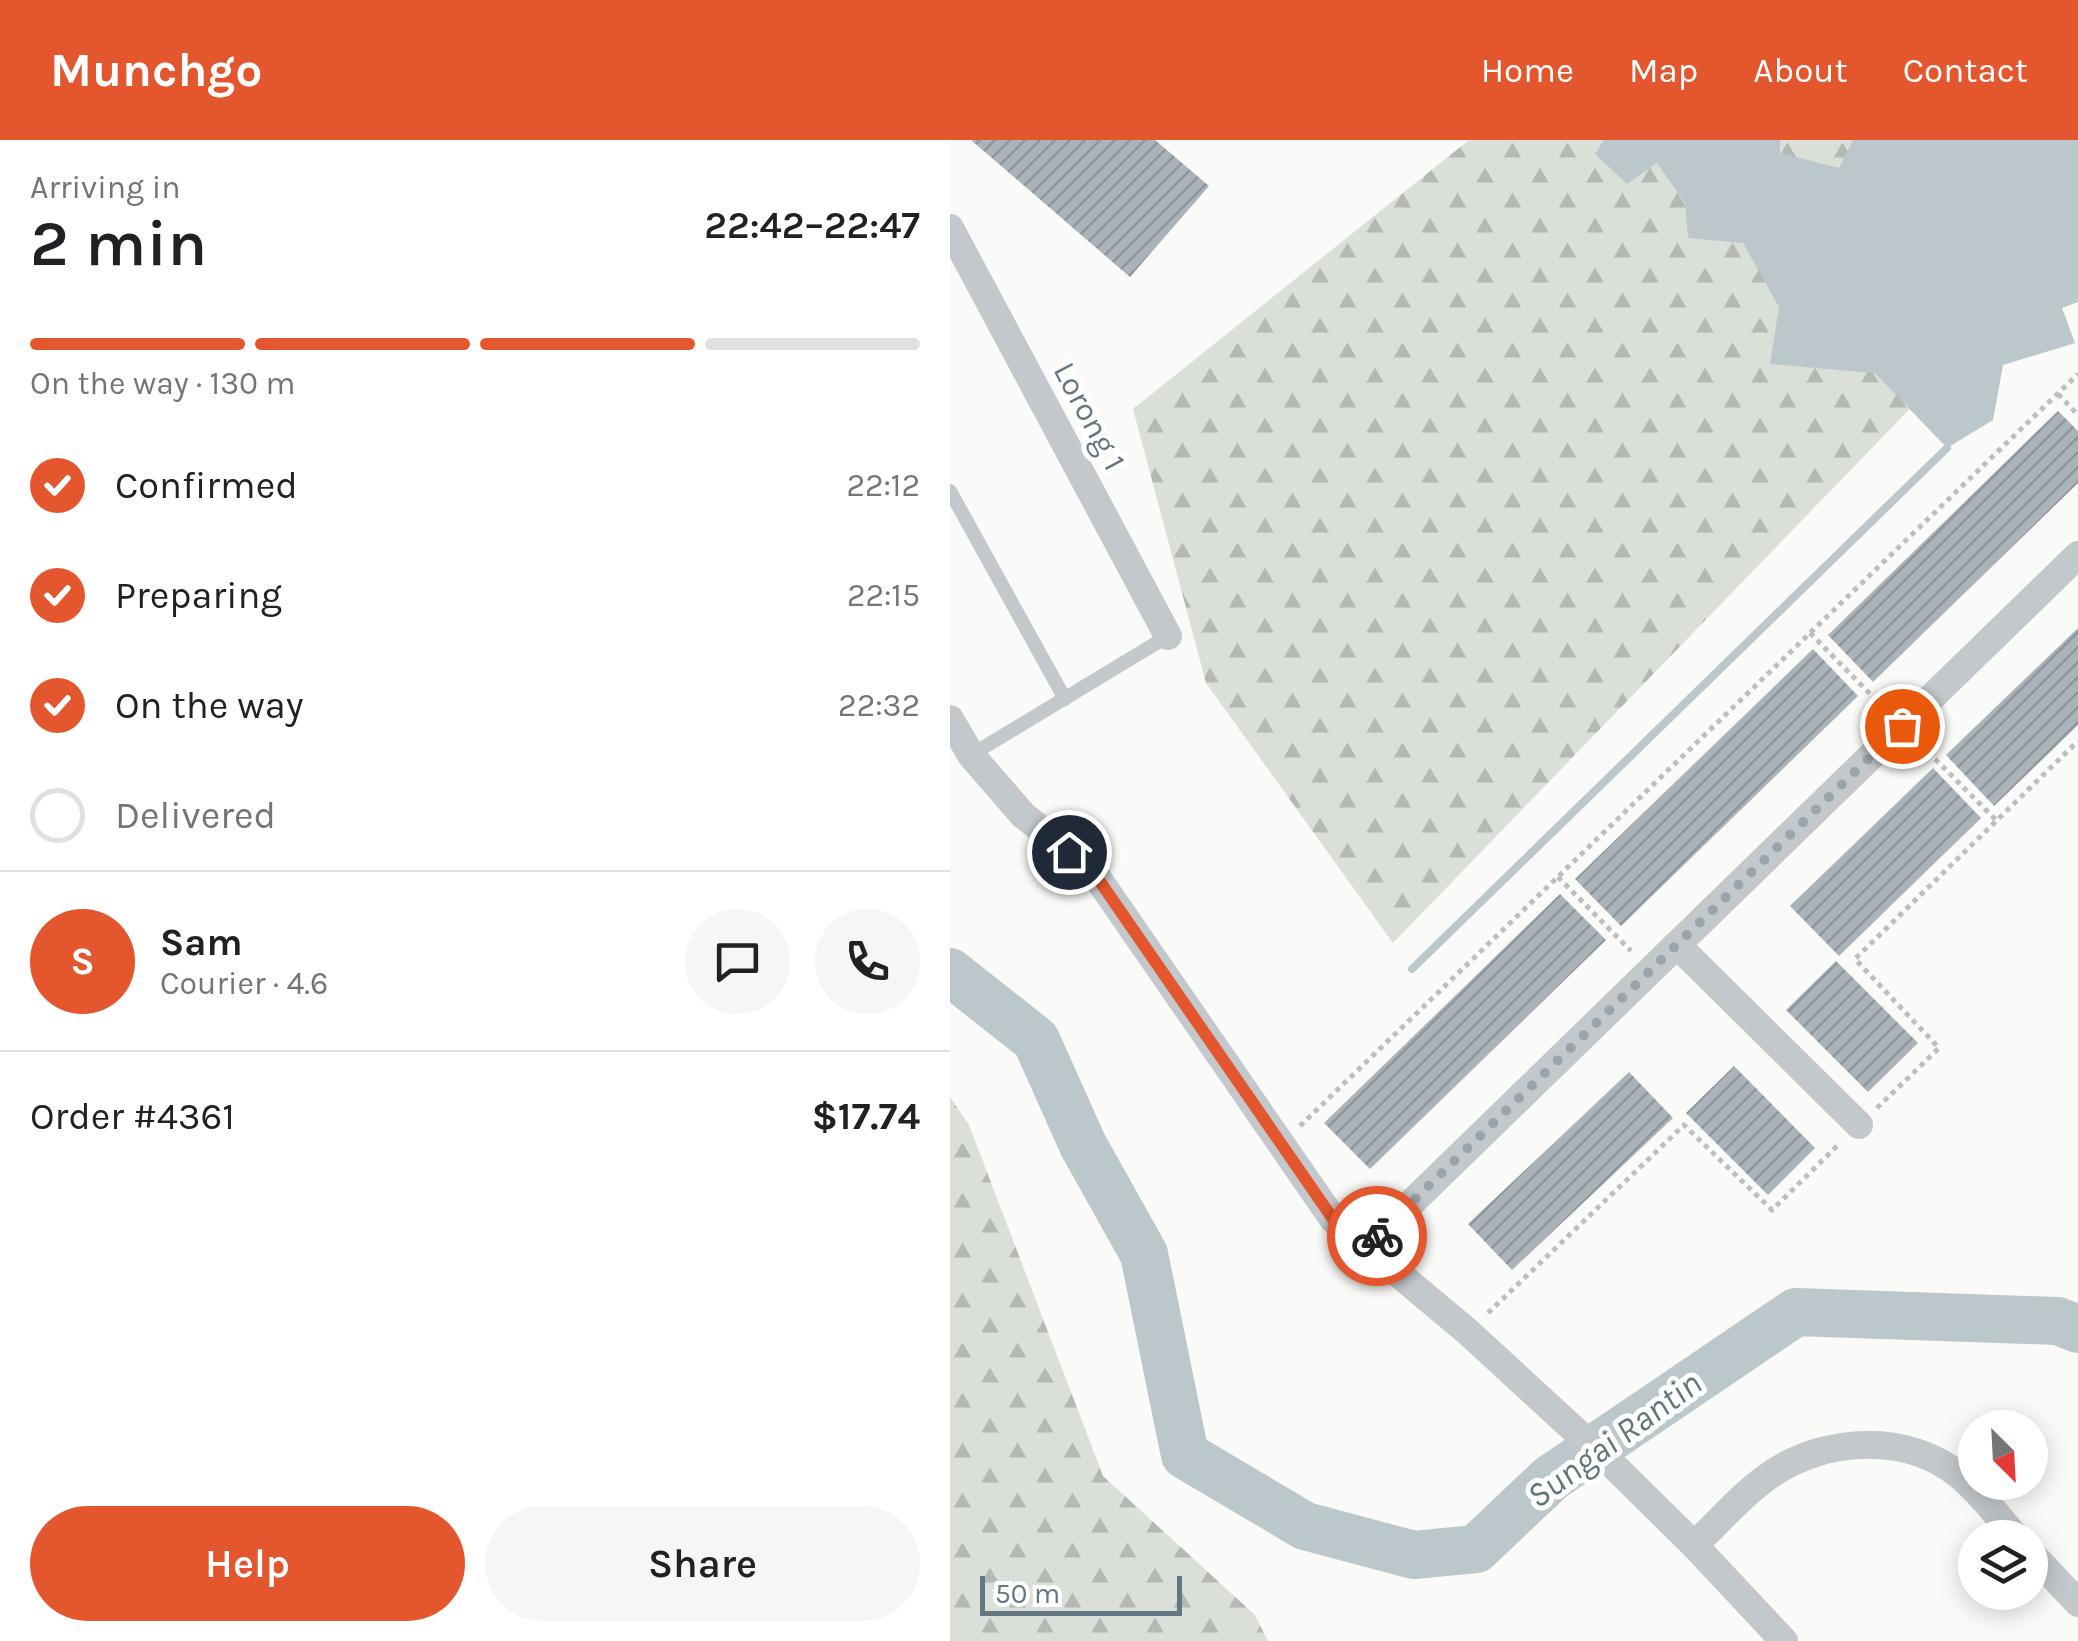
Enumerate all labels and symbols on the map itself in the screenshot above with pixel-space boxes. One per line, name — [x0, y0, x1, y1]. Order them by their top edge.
street label: Lorong 1 — [1046, 356, 1133, 477]
pin — [1860, 684, 1945, 769]
pin — [1027, 810, 1112, 895]
courier — [1327, 1186, 1427, 1286]
water label: Sungai Rantin — [1519, 1362, 1710, 1516]
north arrow — [1958, 1410, 2048, 1500]
scale bar — [980, 1571, 1182, 1616]

